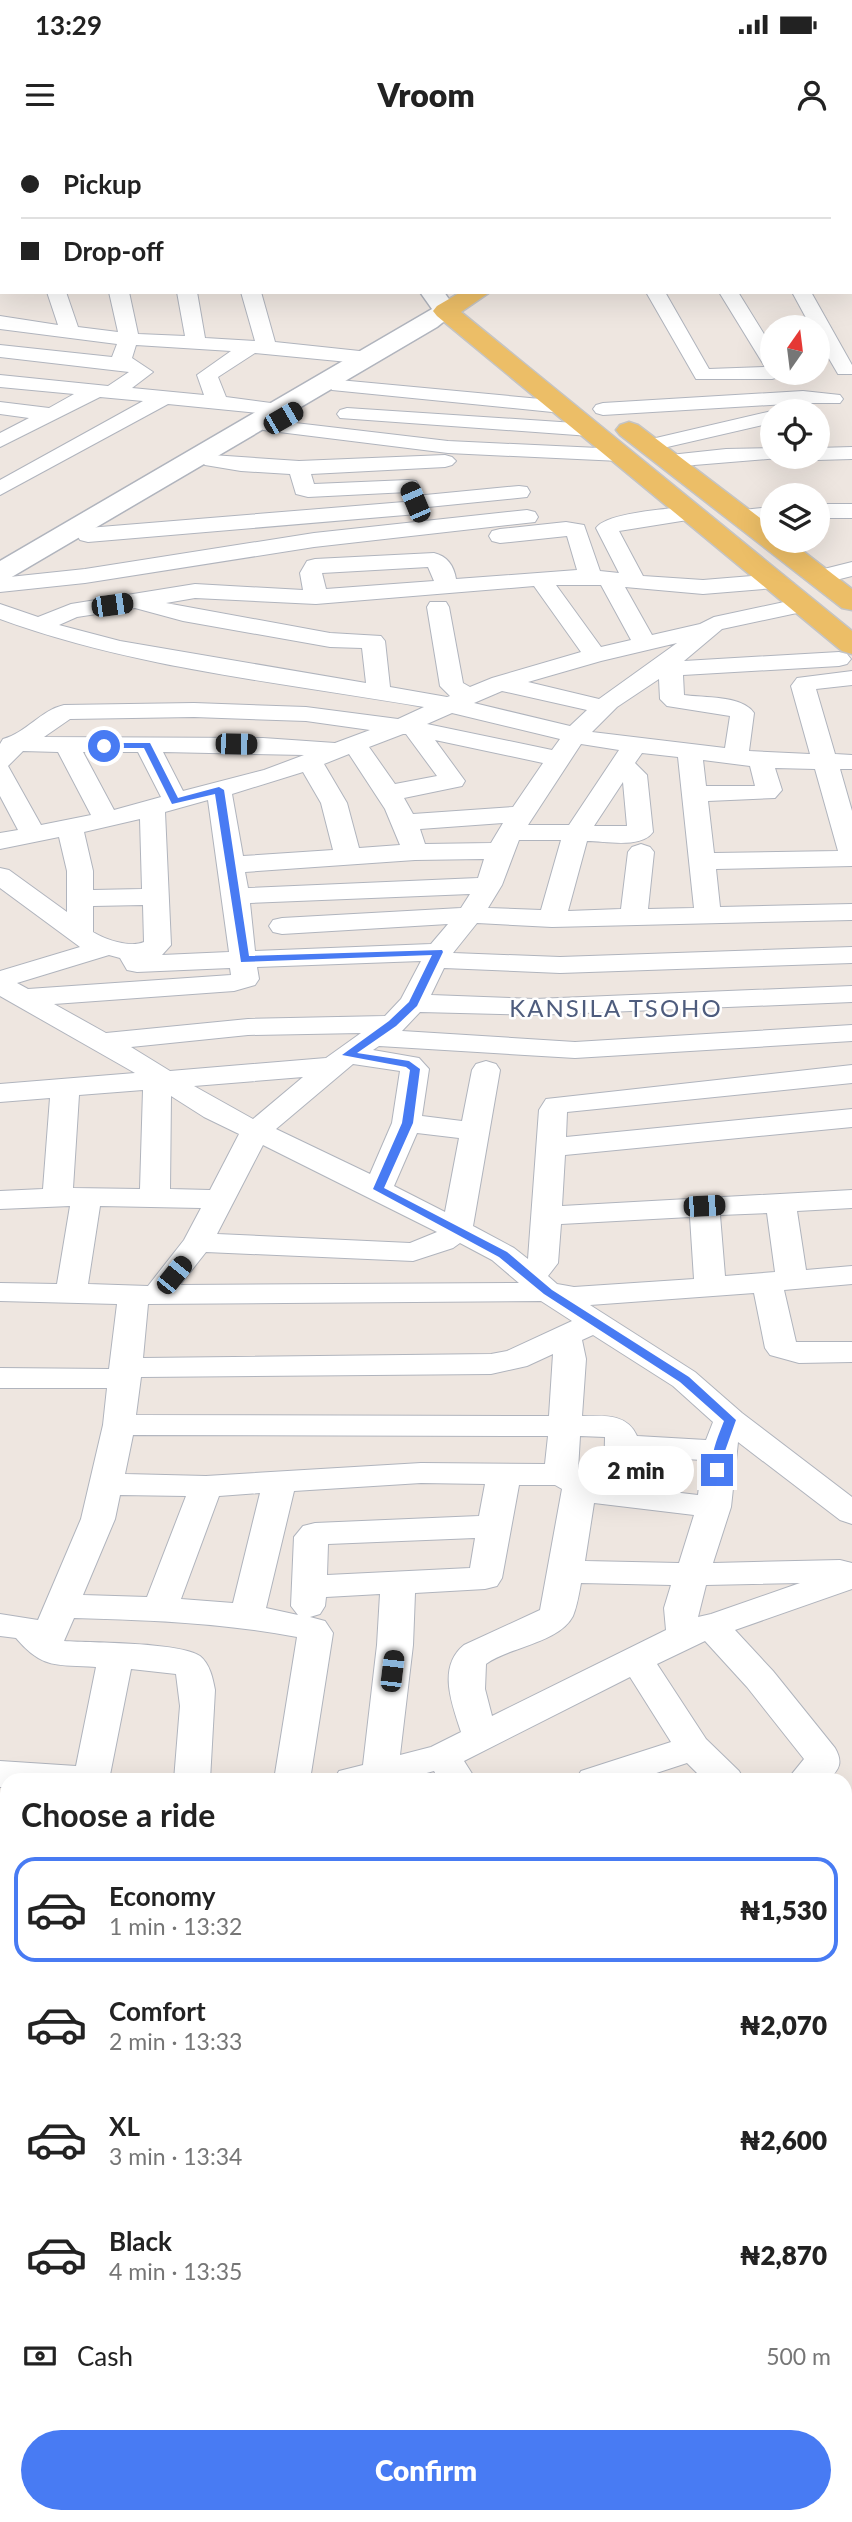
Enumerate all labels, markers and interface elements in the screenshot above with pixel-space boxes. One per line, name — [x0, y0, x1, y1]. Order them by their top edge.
text: 13:29 — [35, 9, 102, 41]
text: Vroom — [377, 75, 475, 114]
icon: menu — [21, 76, 59, 114]
icon: person — [793, 76, 831, 114]
text: Pickup — [63, 168, 142, 200]
text: Drop-off — [63, 235, 164, 267]
north arrow — [760, 315, 830, 385]
map controls — [760, 315, 830, 553]
car — [260, 398, 307, 438]
button: locate — [760, 399, 830, 469]
car — [398, 479, 433, 525]
button: layers — [760, 483, 830, 553]
car — [90, 592, 135, 618]
route start — [88, 730, 120, 762]
car — [215, 733, 258, 755]
district label: KANSILA TSOHO — [509, 993, 723, 1022]
car — [683, 1194, 726, 1218]
car — [153, 1252, 196, 1298]
callout: 2 min — [577, 1446, 692, 1494]
route end — [701, 1454, 733, 1486]
text: 2 min — [607, 1456, 665, 1484]
car — [380, 1649, 405, 1693]
text: Choose a ride — [21, 1795, 215, 1834]
icon: car — [25, 1878, 88, 1941]
text: Economy — [109, 1880, 215, 1912]
text: ₦1,530 — [740, 1894, 827, 1926]
text: 1 min · 13:32 — [109, 1912, 242, 1940]
icon: car — [25, 1993, 88, 2056]
text: Comfort — [109, 1995, 206, 2027]
text: ₦2,070 — [740, 2009, 827, 2041]
text: 2 min · 13:33 — [109, 2027, 242, 2055]
icon: car — [25, 2108, 88, 2171]
text: XL — [109, 2110, 140, 2142]
text: ₦2,600 — [740, 2124, 827, 2156]
text: 3 min · 13:34 — [109, 2142, 242, 2170]
icon: car — [25, 2223, 88, 2286]
text: Black — [109, 2225, 172, 2257]
text: ₦2,870 — [740, 2239, 827, 2271]
text: 4 min · 13:35 — [109, 2257, 242, 2285]
icon: cash — [21, 2337, 59, 2375]
text: Cash — [77, 2340, 133, 2372]
text: 500 m — [766, 2342, 831, 2370]
button: Confirm — [21, 2430, 831, 2510]

